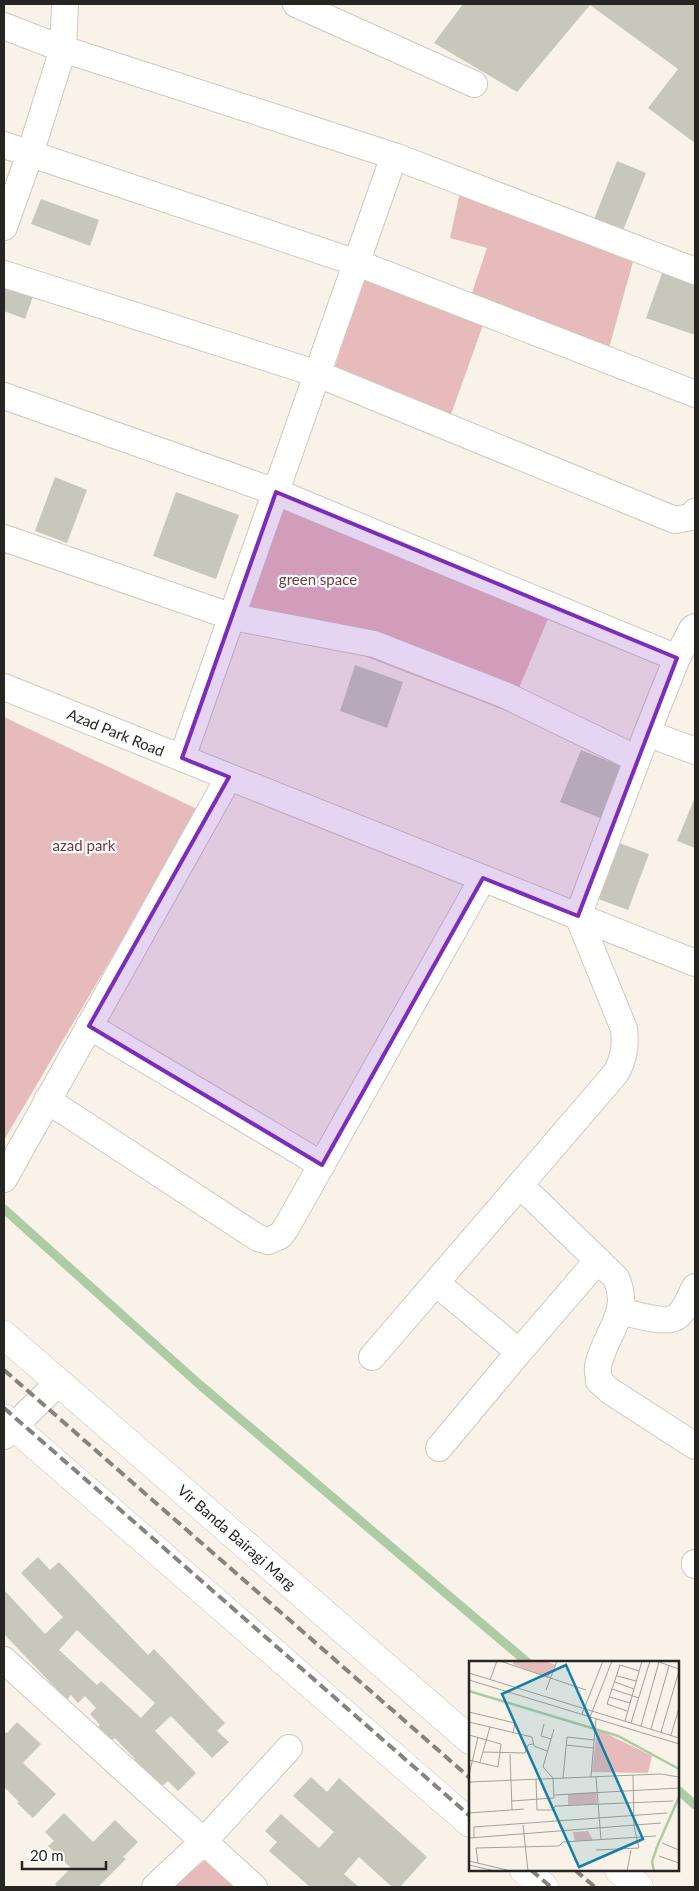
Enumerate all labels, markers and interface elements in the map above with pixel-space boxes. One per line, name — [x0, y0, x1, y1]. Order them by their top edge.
park label: green space — [279, 570, 357, 588]
street label: Azad Park Road — [65, 704, 167, 760]
park label: azad park — [53, 836, 116, 854]
street label: Vir Banda Bairagi Marg — [174, 1481, 300, 1593]
inset map — [469, 1661, 679, 1871]
scale bar — [22, 1838, 106, 1870]
text: 20 m — [30, 1846, 64, 1864]

